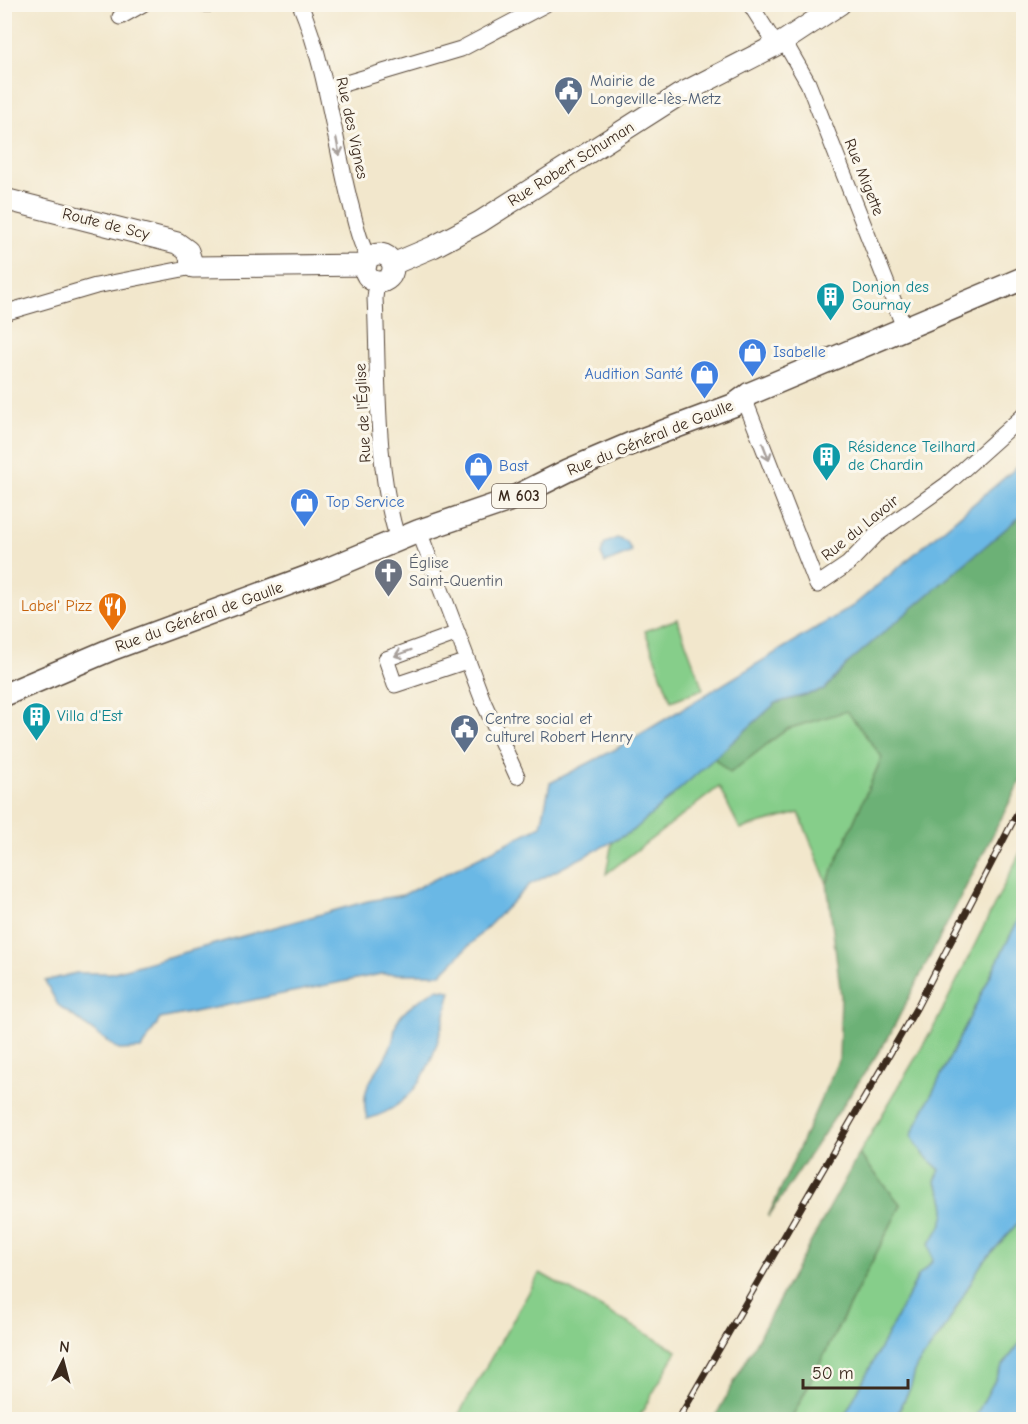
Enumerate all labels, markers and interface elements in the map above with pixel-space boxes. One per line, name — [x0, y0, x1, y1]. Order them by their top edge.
place label: Mairie de Longeville-lès-Metz — [590, 72, 721, 108]
public building icon: Mairie de Longeville-lès-Metz — [553, 74, 585, 116]
street label: Rue des Vignes — [332, 75, 372, 181]
street label: Rue Robert Schuman — [505, 118, 637, 210]
one-way arrow — [333, 136, 344, 156]
street label: Rue Migette — [840, 136, 888, 218]
street label: Route de Scy — [61, 205, 152, 244]
place label: Donjon des Gournay — [852, 278, 929, 314]
building icon: Donjon des Gournay — [815, 280, 847, 322]
shop icon: Isabelle — [736, 336, 768, 378]
place label: Isabelle — [773, 343, 826, 361]
shop icon: Audition Santé — [688, 358, 720, 400]
street label: Rue de l'Église — [350, 363, 375, 463]
place label: Audition Santé — [584, 365, 683, 383]
street label: Rue du Général de Gaulle — [564, 396, 736, 480]
place label: Résidence Teilhard de Chardin — [848, 438, 975, 474]
building icon: Résidence Teilhard de Chardin — [811, 440, 843, 482]
one-way arrow — [762, 442, 773, 461]
shop icon: Bast — [462, 450, 494, 492]
place label: Bast — [499, 457, 529, 475]
road number: M 603 — [492, 484, 546, 508]
shop icon: Top Service — [289, 486, 321, 528]
street label: Rue du Lavoir — [818, 491, 903, 565]
place label: Top Service — [326, 493, 404, 511]
place label: Église Saint-Quentin — [409, 553, 503, 590]
church icon: Église Saint-Quentin — [372, 556, 404, 598]
street label: Rue du Général de Gaulle — [113, 578, 285, 656]
restaurant icon: Label' Pizz — [97, 590, 129, 632]
place label: Label' Pizz — [21, 597, 92, 615]
one-way arrow — [394, 648, 413, 659]
building icon: Villa d'Est — [20, 700, 52, 742]
place label: Villa d'Est — [57, 707, 123, 725]
place label: Centre social et culturel Robert Henry — [485, 710, 633, 746]
public building icon: Centre social et culturel Robert Henry — [448, 712, 480, 754]
north arrow — [33, 1331, 93, 1391]
text: N — [58, 1338, 71, 1357]
scale bar — [803, 1352, 908, 1390]
text: 50 m — [812, 1363, 854, 1384]

